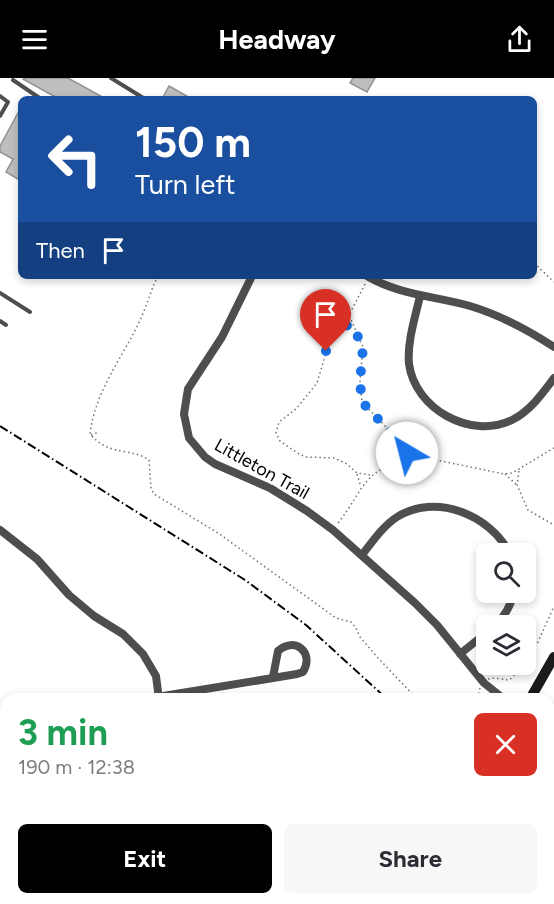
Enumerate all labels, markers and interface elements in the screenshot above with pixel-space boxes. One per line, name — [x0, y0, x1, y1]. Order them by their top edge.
icon: menu — [18, 23, 51, 56]
text: Headway — [218, 23, 336, 56]
icon: share — [503, 23, 536, 56]
text: 150 m — [135, 117, 251, 168]
icon: left — [36, 120, 114, 198]
text: Turn left — [135, 168, 235, 201]
icon: arrive — [97, 234, 130, 267]
text: Then — [36, 237, 85, 264]
pin — [300, 289, 351, 351]
icon: arrive — [309, 298, 342, 331]
position arrow — [375, 421, 439, 485]
street label: Littleton Trail — [211, 434, 313, 504]
map controls — [476, 543, 536, 675]
button: search — [476, 543, 536, 603]
button: layers — [476, 615, 536, 675]
text: 3 min — [18, 711, 108, 754]
button: close — [474, 713, 537, 776]
text: 190 m · 12:38 — [18, 755, 135, 779]
button: Exit — [18, 824, 272, 893]
button: Share — [284, 824, 537, 893]

